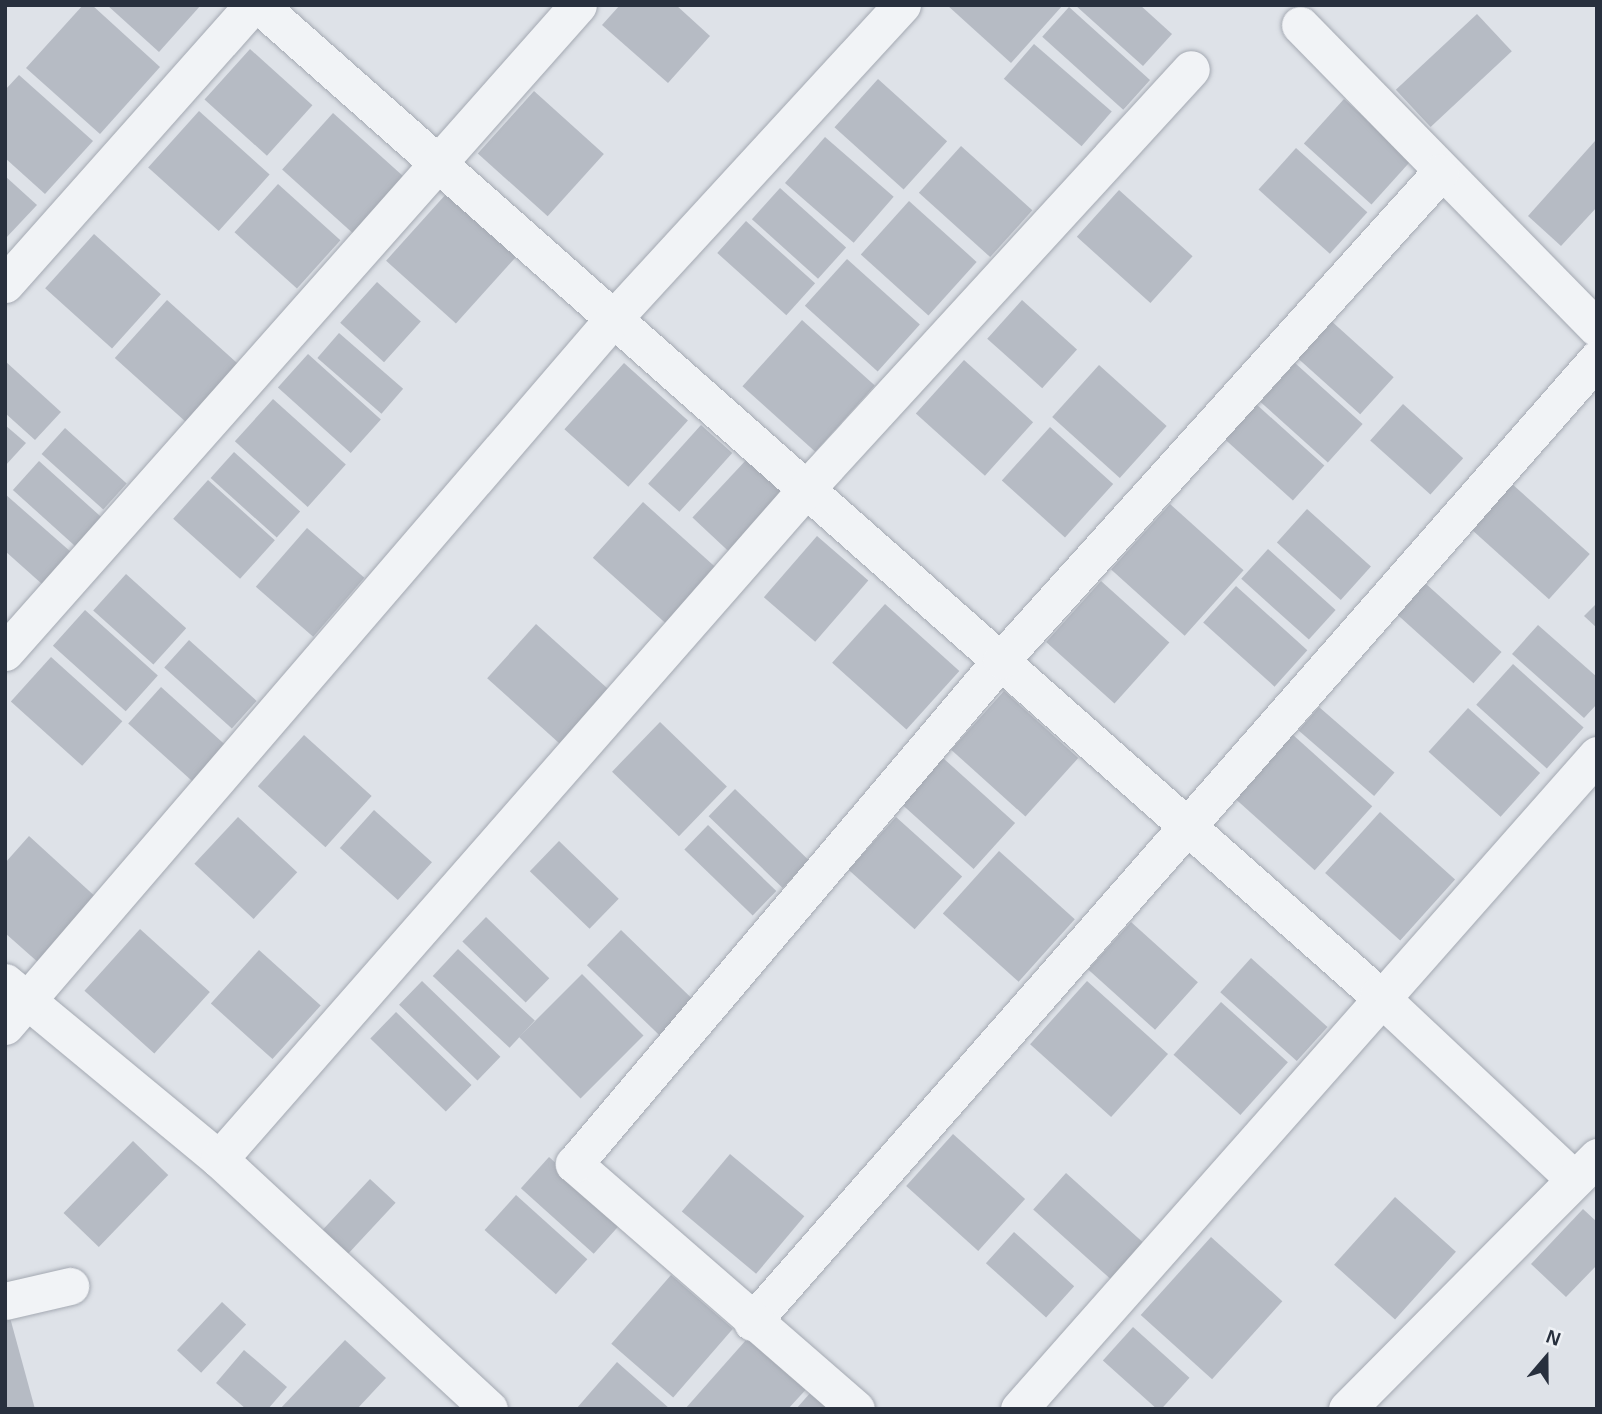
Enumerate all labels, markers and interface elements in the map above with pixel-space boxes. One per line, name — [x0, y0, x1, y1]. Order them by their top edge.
north arrow — [1511, 1323, 1581, 1393]
text: N — [1543, 1326, 1563, 1350]

